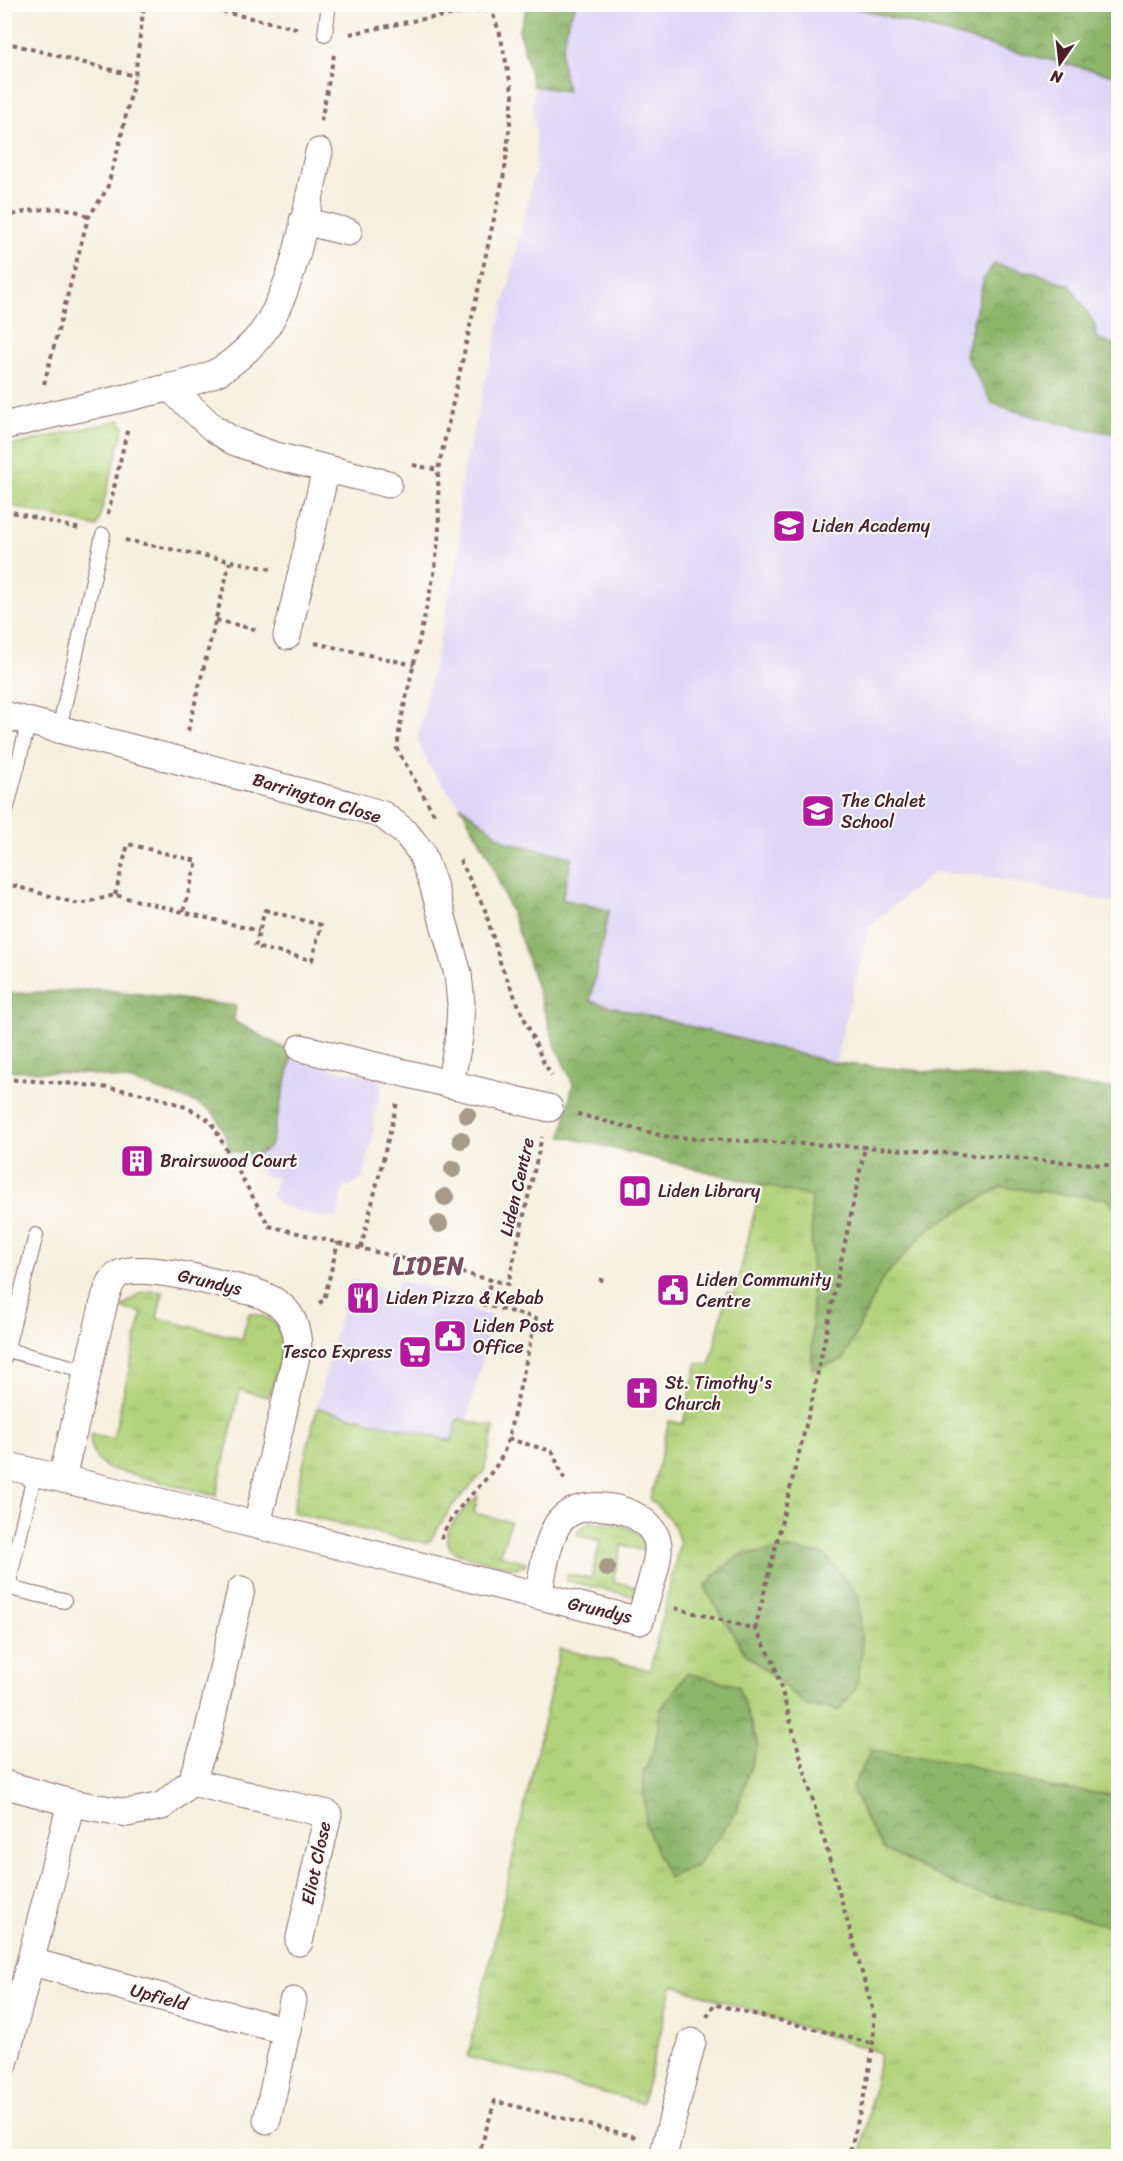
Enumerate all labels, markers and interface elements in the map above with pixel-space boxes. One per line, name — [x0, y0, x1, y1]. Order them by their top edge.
north arrow — [1030, 33, 1090, 93]
text: N — [1047, 61, 1066, 93]
school or university icon: Liden Academy — [771, 508, 807, 544]
place label: Liden Academy — [812, 510, 931, 542]
street label: Barrington Close — [249, 763, 385, 833]
place label: The Chalet School — [841, 785, 926, 838]
school or university icon: The Chalet School — [800, 793, 836, 829]
street label: Liden Centre — [490, 1134, 544, 1240]
building icon: Brairswood Court — [119, 1143, 155, 1179]
place label: Brairswood Court — [160, 1145, 298, 1177]
library icon: Liden Library — [617, 1173, 653, 1209]
place label: Liden Library — [658, 1175, 761, 1207]
district label: LIDEN — [393, 1245, 465, 1287]
street label: Grundys — [175, 1259, 246, 1305]
place label: Liden Community Centre — [696, 1264, 832, 1317]
public building icon: Liden Community Centre — [655, 1272, 691, 1308]
restaurant icon: Liden Pizza & Kebab — [345, 1280, 381, 1316]
place label: Liden Pizza & Kebab — [386, 1282, 544, 1314]
place label: Liden Post Office — [473, 1310, 554, 1363]
public building icon: Liden Post Office — [432, 1318, 468, 1354]
supermarket icon: Tesco Express — [397, 1334, 433, 1370]
place label: Tesco Express — [283, 1336, 393, 1368]
place label: St. Timothy's Church — [665, 1367, 773, 1420]
church icon: St. Timothy's Church — [624, 1375, 660, 1411]
street label: Grundys — [565, 1587, 636, 1633]
street label: Eliot Close — [292, 1818, 340, 1908]
street label: Upfield — [127, 1974, 193, 2020]

